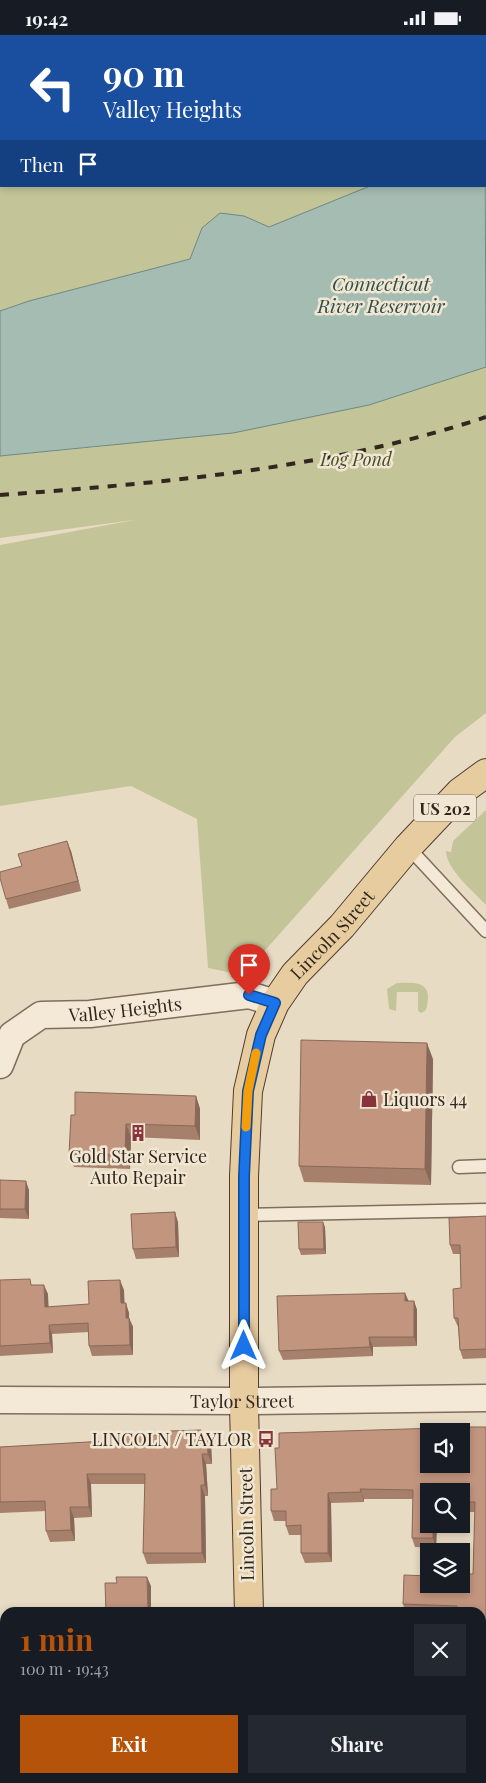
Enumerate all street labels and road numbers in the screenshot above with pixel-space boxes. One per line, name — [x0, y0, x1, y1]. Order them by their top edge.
road number: US 202 — [414, 795, 476, 821]
street label: Lincoln Street — [285, 884, 380, 984]
street label: Valley Heights — [67, 991, 183, 1026]
street label: Taylor Street — [190, 1388, 295, 1413]
street label: Lincoln Street — [233, 1466, 259, 1581]

